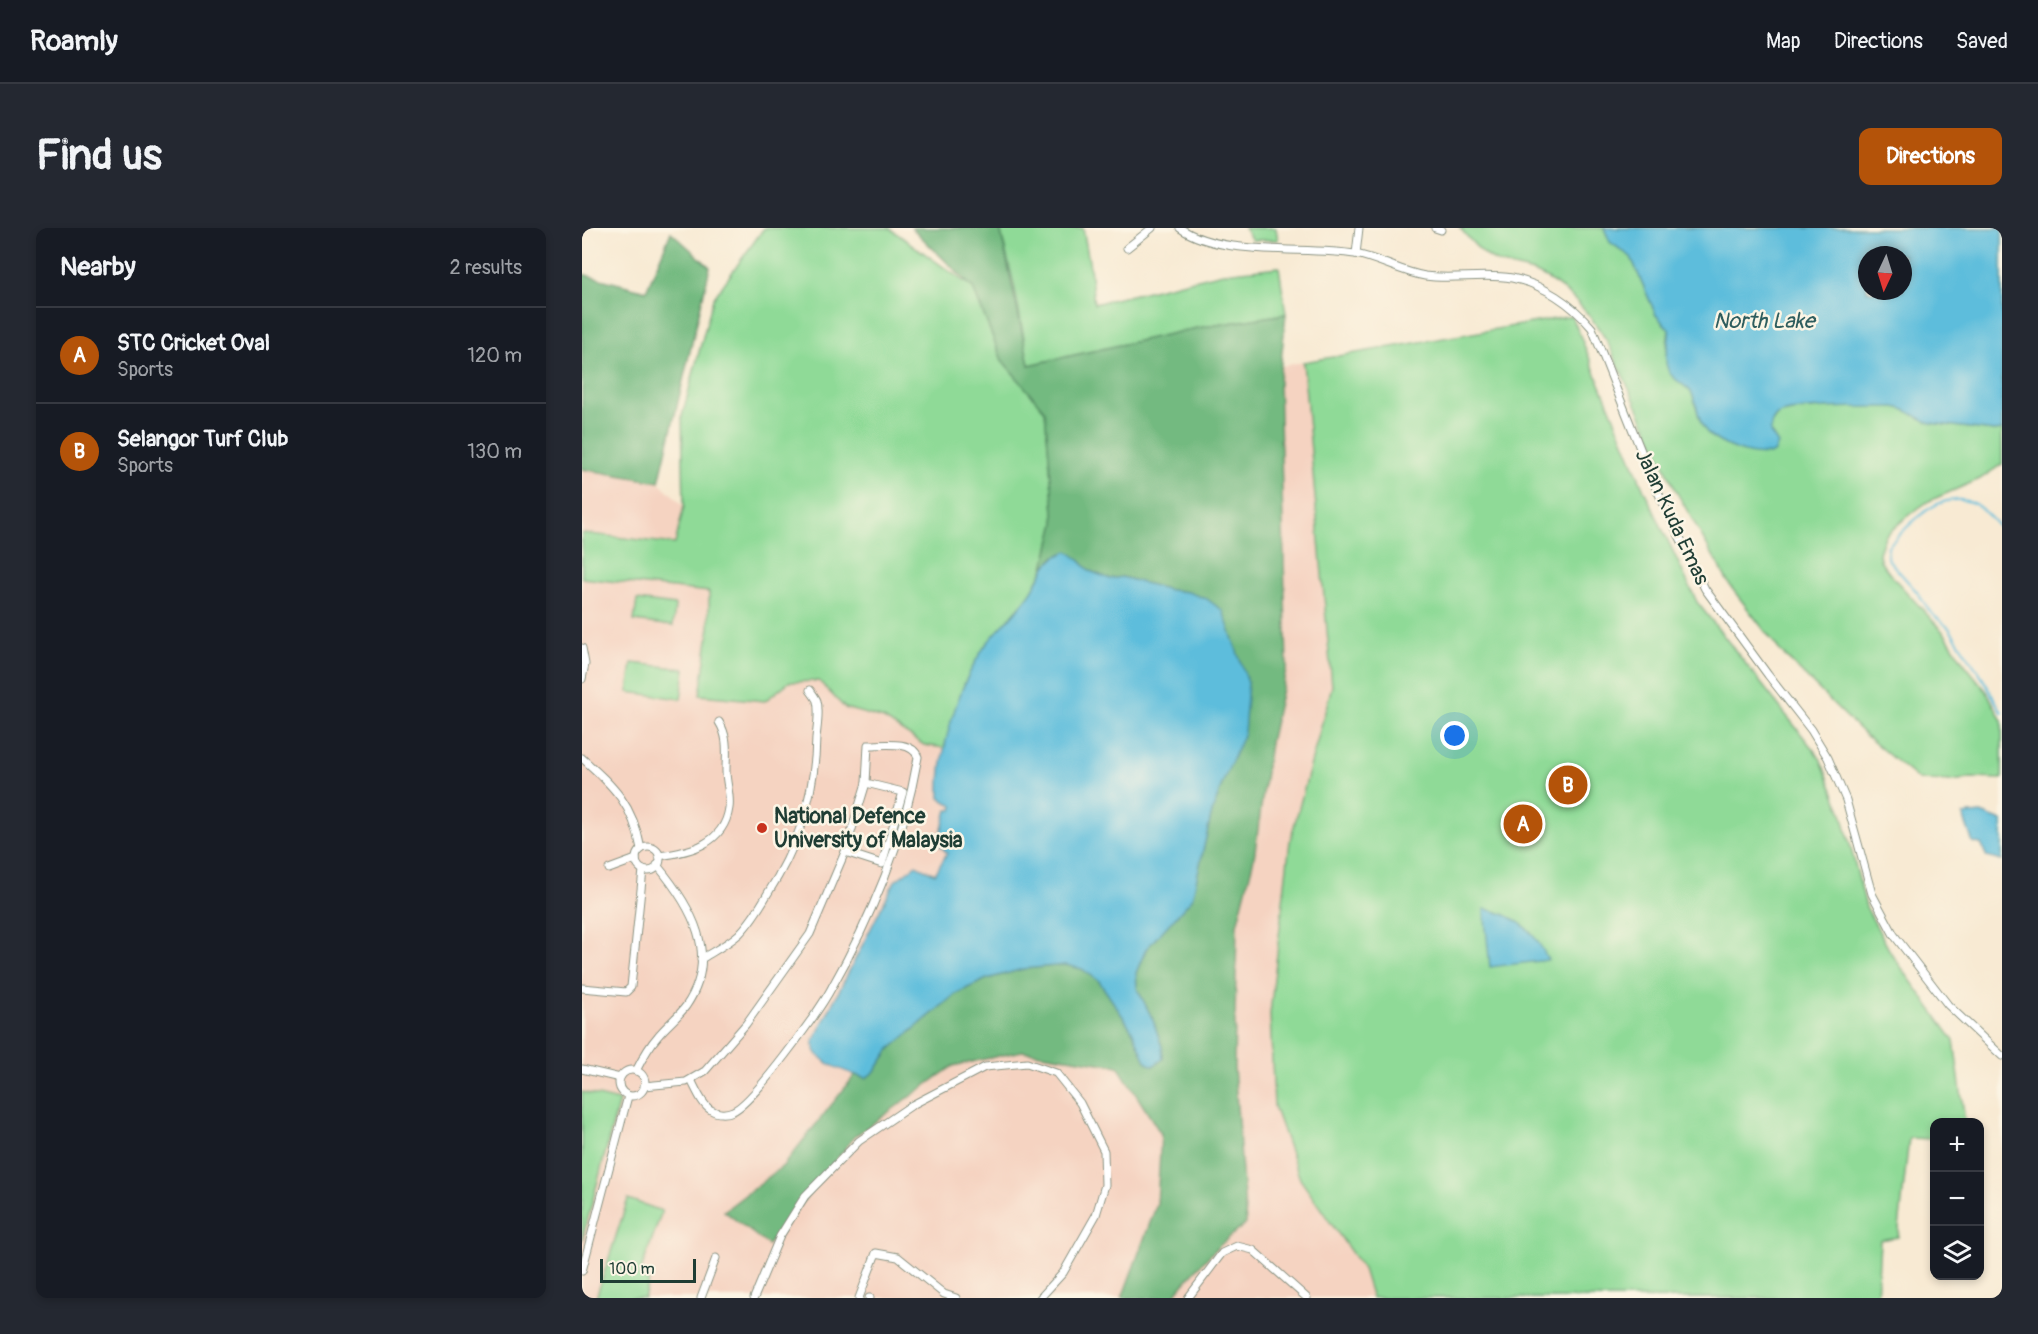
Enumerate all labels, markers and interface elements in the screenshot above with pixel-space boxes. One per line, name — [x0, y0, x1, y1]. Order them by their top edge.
text: Roamly — [30, 24, 118, 59]
text: Map — [1766, 28, 1801, 55]
text: Directions — [1834, 28, 1923, 55]
text: Saved — [1956, 28, 2008, 55]
button: Directions — [1859, 128, 2002, 185]
text: Find us — [36, 130, 162, 182]
north arrow — [1858, 246, 1912, 300]
text: Nearby — [60, 251, 136, 283]
text: 2 results — [450, 255, 522, 280]
water label: North Lake — [1713, 307, 1817, 335]
text: STC Cricket Oval — [117, 329, 270, 357]
text: A — [73, 343, 86, 368]
text: 120 m — [467, 343, 522, 368]
text: Sports — [117, 357, 173, 382]
text: Selangor Turf Club — [117, 425, 288, 453]
text: B — [74, 439, 85, 464]
text: 130 m — [467, 439, 522, 464]
street label: Jalan Kuda Emas — [1629, 445, 1716, 590]
text: Sports — [117, 453, 173, 478]
your location — [1440, 721, 1469, 750]
pin: B — [1548, 762, 1588, 808]
pin: A — [1504, 802, 1542, 846]
place label: National Defence University of Malaysia — [774, 803, 963, 854]
marker: National Defence University of Malaysia — [755, 821, 769, 835]
map controls — [1930, 1118, 1984, 1280]
button: + — [1930, 1118, 1984, 1172]
button: − — [1930, 1172, 1984, 1226]
button: layers — [1930, 1226, 1984, 1280]
scale bar — [600, 1256, 696, 1284]
text: 100 m — [609, 1259, 655, 1279]

